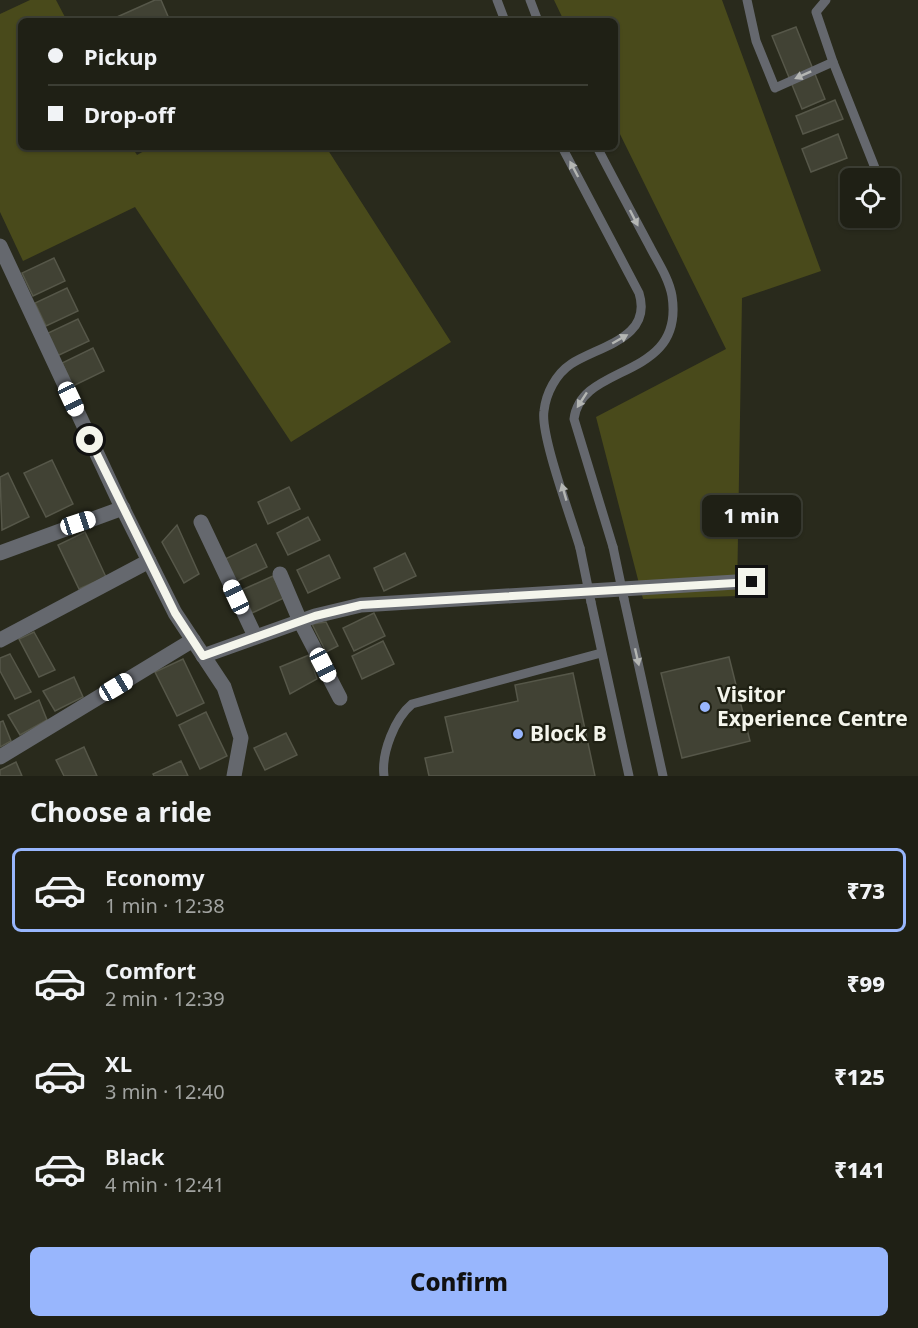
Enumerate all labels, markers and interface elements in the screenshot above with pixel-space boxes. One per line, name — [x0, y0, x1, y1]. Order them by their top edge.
text: Pickup — [84, 41, 157, 71]
one-way arrow — [794, 70, 812, 80]
text: Drop-off — [84, 99, 175, 129]
one-way arrow — [569, 161, 579, 178]
map controls — [840, 168, 900, 228]
button: locate — [840, 168, 900, 228]
one-way arrow — [629, 209, 639, 226]
one-way arrow — [612, 334, 629, 344]
car — [55, 379, 87, 419]
one-way arrow — [576, 391, 588, 407]
route start — [76, 426, 103, 453]
one-way arrow — [559, 483, 568, 501]
callout: 1 min — [702, 495, 801, 537]
text: 1 min — [724, 502, 779, 529]
car — [58, 509, 98, 537]
route end — [738, 568, 765, 595]
car — [220, 577, 252, 617]
car — [307, 645, 339, 685]
one-way arrow — [632, 647, 642, 666]
car — [96, 670, 136, 704]
place label: Visitor Experience Centre — [717, 680, 908, 732]
marker: Visitor Experience Centre — [698, 700, 712, 714]
place label: Block B — [530, 719, 607, 747]
marker: Block B — [511, 727, 525, 741]
text: Choose a ride — [30, 793, 212, 830]
text: Economy — [105, 862, 204, 892]
icon: car — [33, 863, 87, 917]
text: ₹73 — [847, 875, 885, 905]
text: 1 min · 12:38 — [105, 892, 225, 919]
text: Comfort — [105, 955, 196, 985]
icon: car — [33, 956, 87, 1010]
text: ₹99 — [847, 968, 885, 998]
text: 2 min · 12:39 — [105, 985, 225, 1012]
text: XL — [105, 1048, 132, 1078]
icon: car — [33, 1049, 87, 1103]
text: ₹125 — [834, 1061, 885, 1091]
text: 3 min · 12:40 — [105, 1078, 225, 1105]
text: Black — [105, 1141, 164, 1171]
icon: car — [33, 1142, 87, 1196]
text: ₹141 — [834, 1154, 885, 1184]
text: 4 min · 12:41 — [105, 1171, 225, 1198]
button: Confirm — [30, 1247, 888, 1316]

